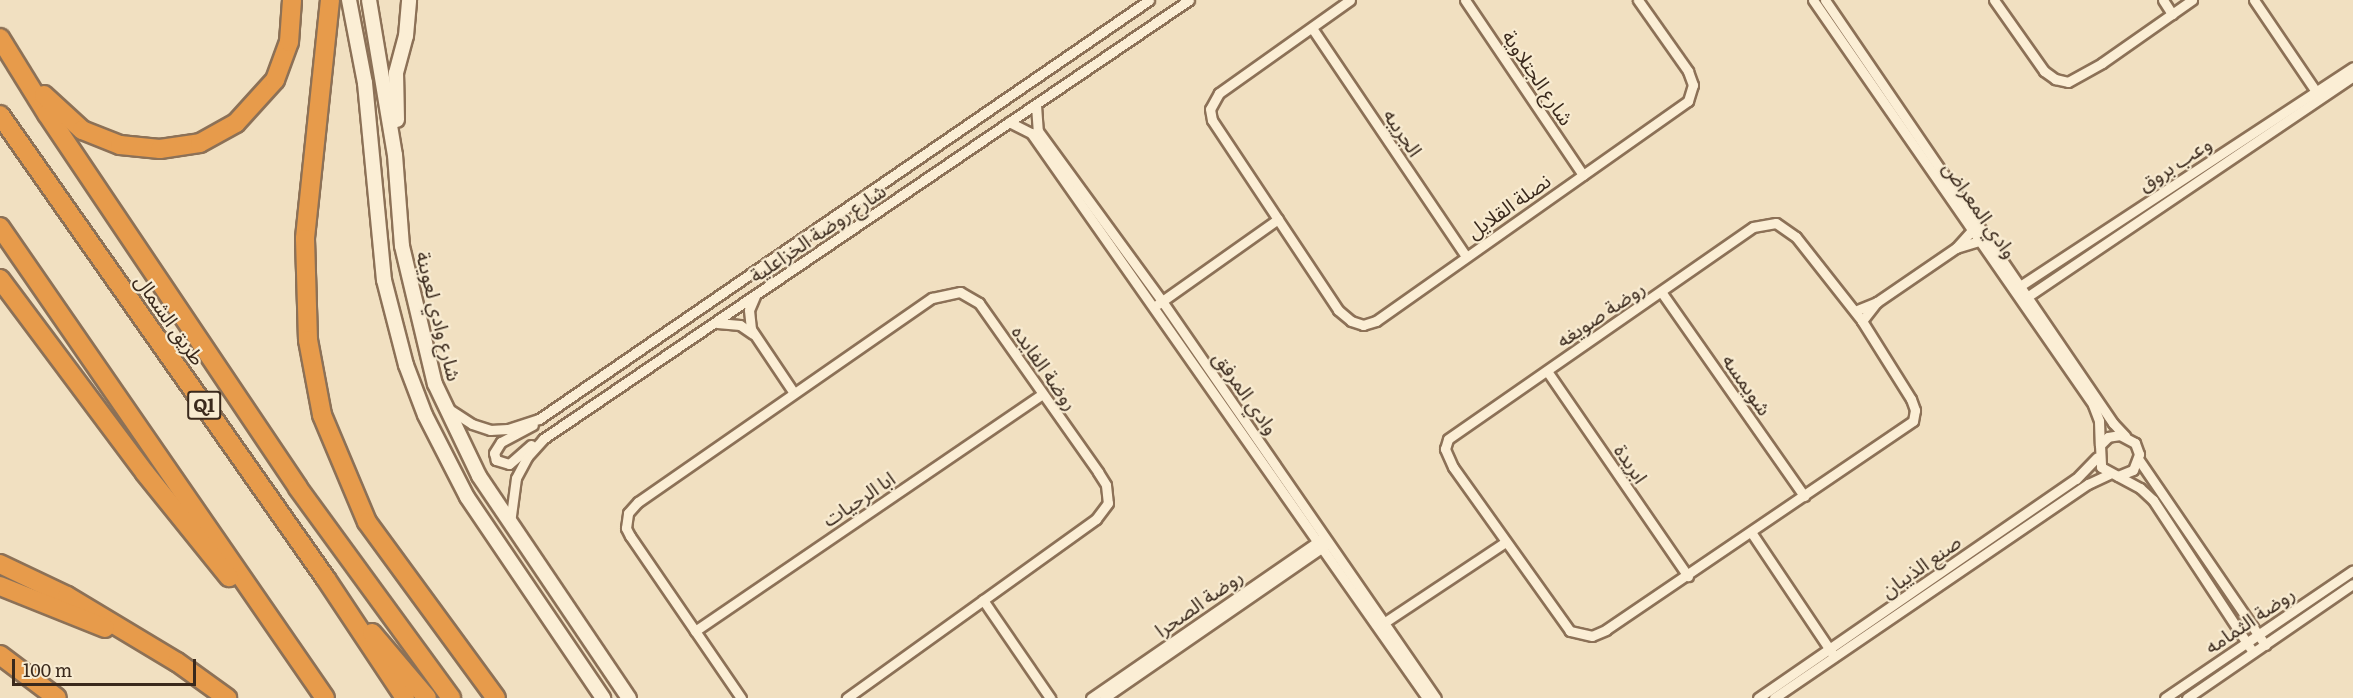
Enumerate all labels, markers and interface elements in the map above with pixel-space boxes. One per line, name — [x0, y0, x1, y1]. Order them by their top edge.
street label: شارع الجتلاوية — [1498, 25, 1580, 129]
street label: الجريبه — [1379, 103, 1429, 161]
street label: وعب بروق — [2133, 130, 2215, 196]
street label: وادي المعراض — [1939, 156, 2023, 262]
street label: نصلة القلايل — [1462, 167, 1554, 243]
street label: شارع روضة الخزاعلية — [744, 178, 890, 286]
street label: شارع وادي لعوينة — [412, 249, 468, 383]
street label: طريق الشمال — [131, 269, 211, 369]
street label: روضة صويغه — [1551, 275, 1649, 351]
street label: روضة الفايده — [1008, 320, 1084, 414]
street label: وادي المرفق — [1210, 346, 1284, 438]
street label: شويمسه — [1718, 349, 1778, 419]
road number: Q1 — [186, 390, 222, 420]
street label: ابريدة — [1610, 439, 1654, 487]
street label: ابا الرحيات — [817, 465, 899, 531]
street label: صنع الذيبان — [1875, 529, 1965, 601]
street label: روضة الصحرا — [1149, 563, 1247, 641]
street label: روضة الثمامه — [2200, 580, 2298, 658]
scale bar — [15, 647, 200, 685]
text: 100 m — [23, 656, 72, 683]

